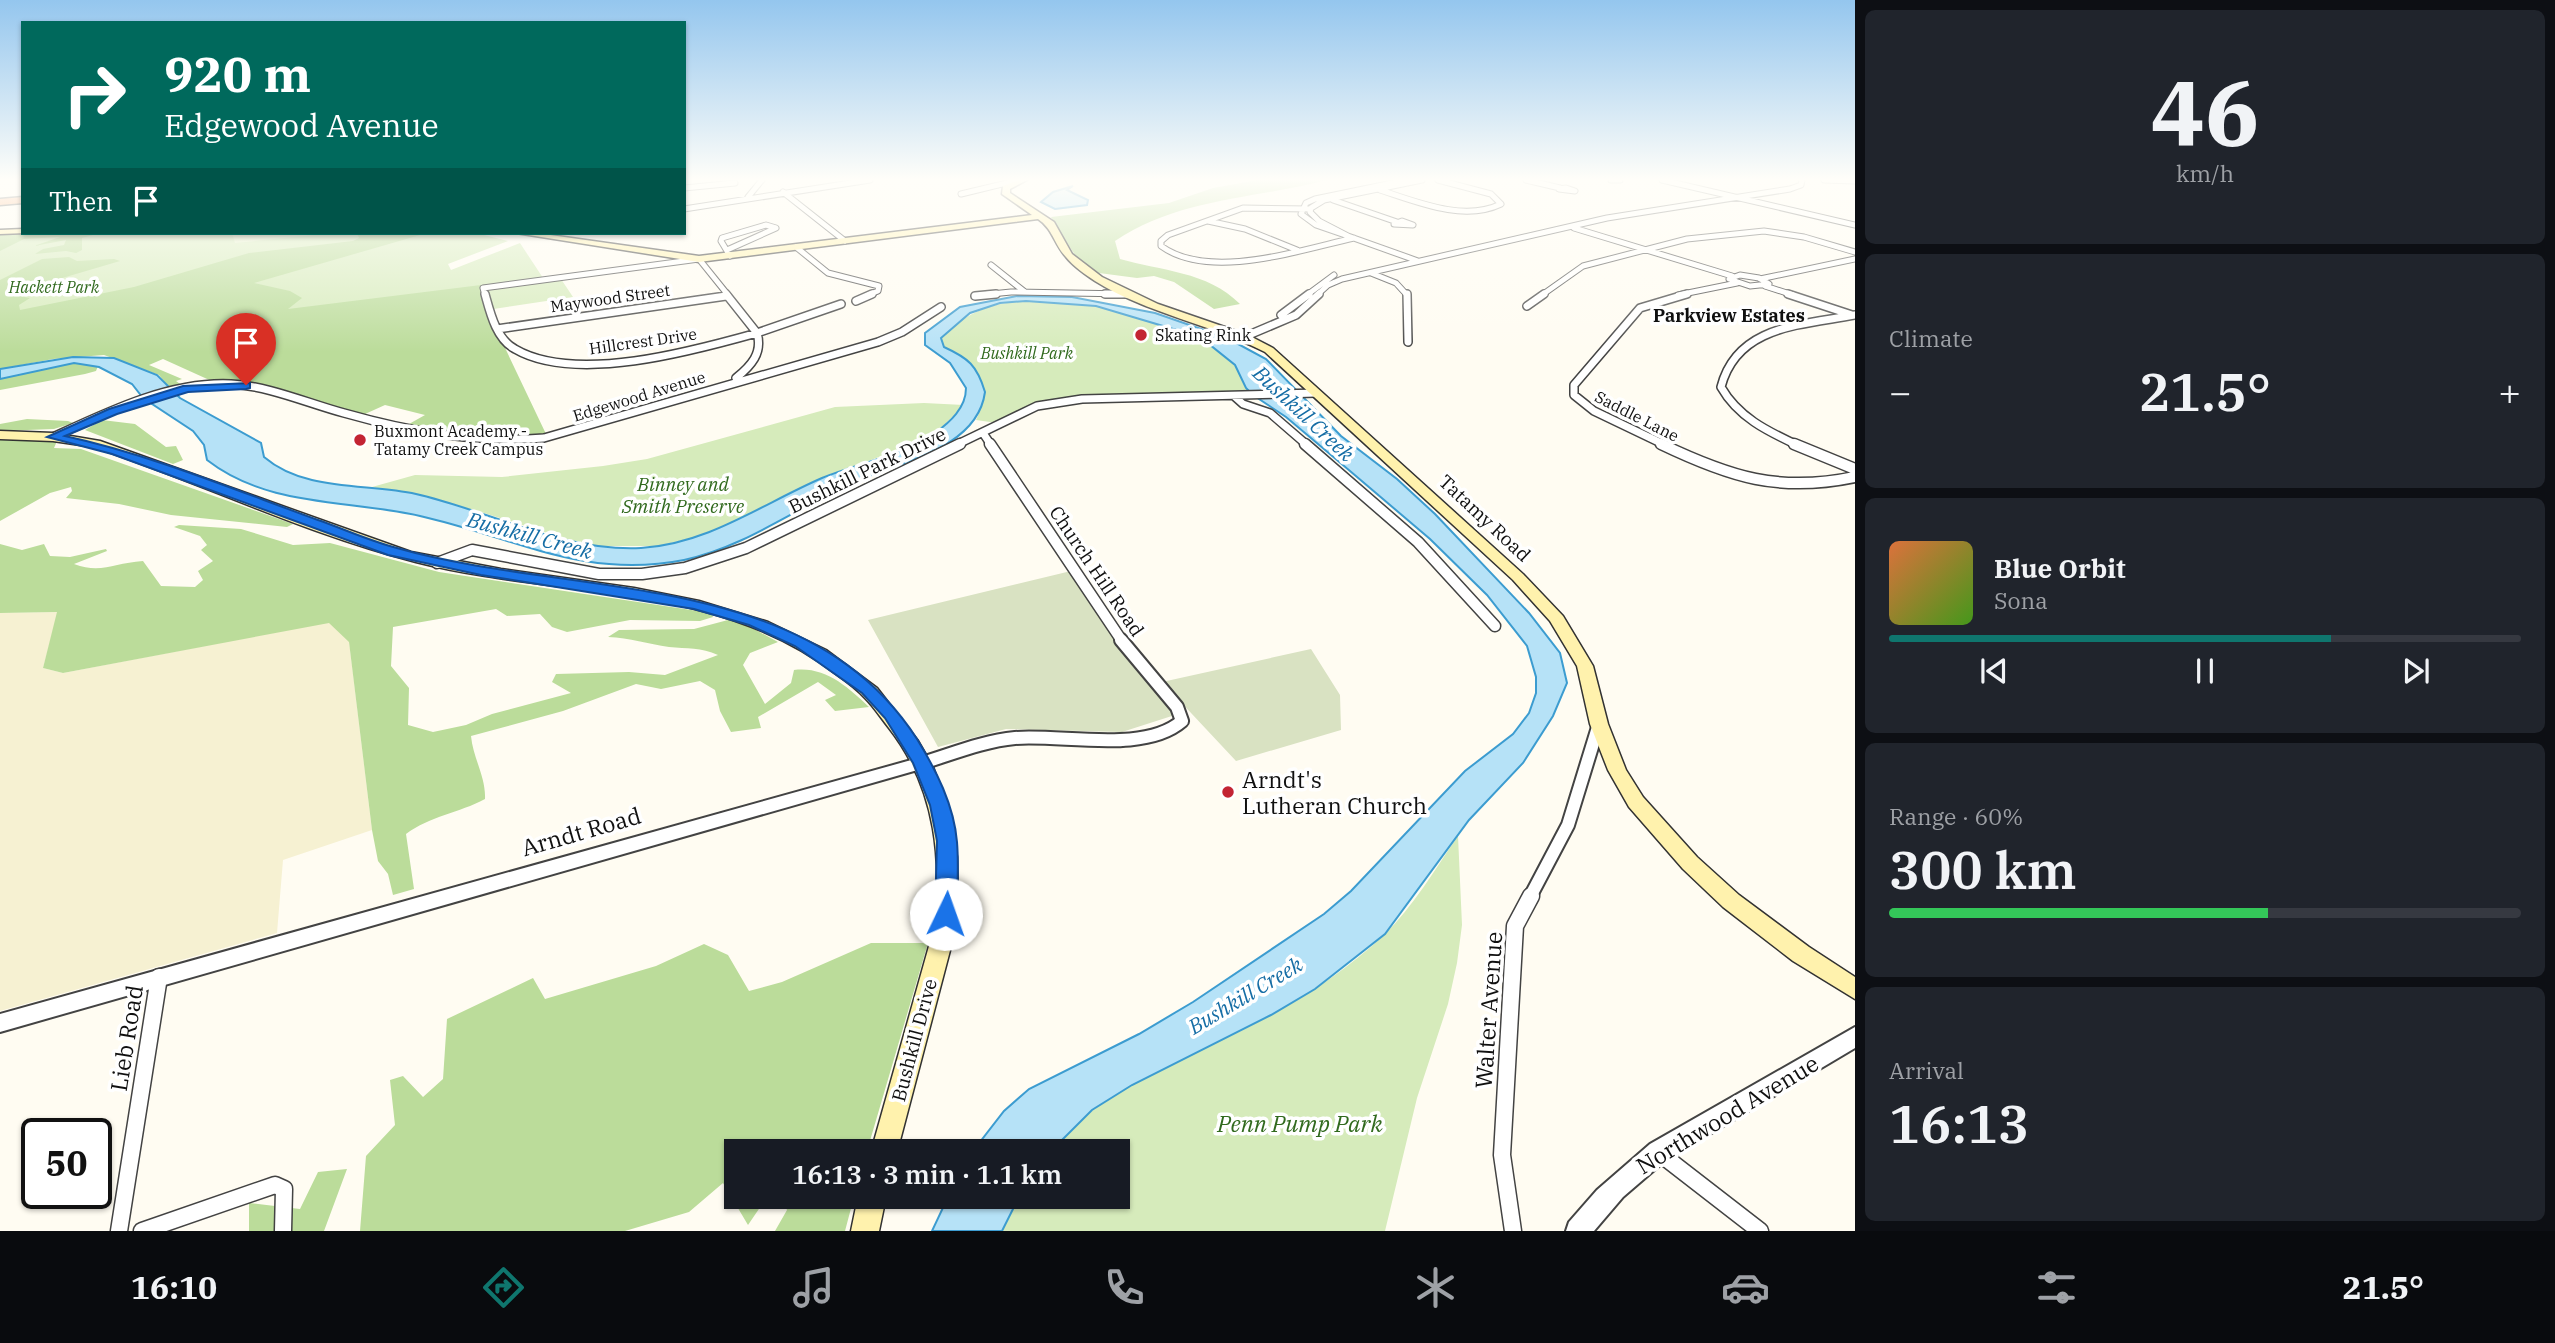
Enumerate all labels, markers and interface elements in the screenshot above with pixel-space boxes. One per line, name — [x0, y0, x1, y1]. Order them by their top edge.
text: 920 m — [164, 42, 311, 105]
icon: right — [49, 49, 140, 140]
text: 46 — [2150, 53, 2260, 171]
text: Edgewood Avenue — [164, 104, 439, 146]
text: km/h — [2176, 158, 2234, 188]
icon: arrive — [127, 182, 165, 220]
text: Then — [49, 184, 113, 218]
park label: Hackett Park — [8, 277, 100, 297]
street label: Maywood Street — [549, 280, 671, 316]
district label: Parkview Estates — [1653, 304, 1805, 327]
pin — [216, 313, 276, 385]
text: Climate — [1889, 323, 1973, 353]
icon: arrive — [227, 324, 265, 362]
street label: Hillcrest Drive — [588, 324, 698, 358]
place label: Skating Rink — [1155, 325, 1252, 345]
marker: Skating Rink — [1133, 327, 1149, 343]
park label: Bushkill Park — [980, 343, 1074, 363]
water label: Bushkill Creek — [1247, 358, 1361, 468]
text: 21.5° — [2139, 358, 2271, 425]
street label: Edgewood Avenue — [570, 366, 708, 426]
text: − — [1889, 367, 1912, 416]
text: + — [2498, 367, 2521, 416]
street label: Saddle Lane — [1592, 386, 1682, 446]
place label: Buxmont Academy - Tatamy Creek Campus — [374, 421, 543, 459]
street label: Bushkill Park Drive — [784, 421, 950, 519]
marker: Buxmont Academy - Tatamy Creek Campus — [352, 432, 368, 448]
street label: Tatamy Road — [1434, 469, 1536, 567]
park label: Binney and Smith Preserve — [621, 472, 745, 518]
street label: Church Hill Road — [1044, 501, 1150, 641]
water label: Bushkill Creek — [463, 505, 597, 565]
text: Blue Orbit — [1994, 551, 2126, 585]
text: Sona — [1994, 585, 2048, 615]
icon: previous — [1975, 652, 2013, 690]
icon: pause — [2186, 652, 2224, 690]
icon: next — [2397, 652, 2435, 690]
place label: Arndt's Lutheran Church — [1242, 764, 1427, 820]
marker: Arndt's Lutheran Church — [1220, 784, 1236, 800]
street label: Arndt Road — [518, 800, 644, 862]
text: Range · 60% — [1889, 801, 2023, 831]
text: 300 km — [1889, 836, 2077, 903]
position arrow — [909, 877, 983, 951]
street label: Walter Avenue — [1468, 931, 1508, 1089]
water label: Bushkill Creek — [1182, 949, 1308, 1041]
street label: Bushkill Drive — [886, 976, 942, 1104]
street label: Lieb Road — [103, 983, 149, 1093]
street label: Northwood Avenue — [1630, 1048, 1824, 1180]
text: Arrival — [1889, 1055, 1964, 1085]
text: 16:13 — [1889, 1090, 2029, 1157]
park label: Penn Pump Park — [1216, 1108, 1384, 1138]
speed limit sign: 50 — [21, 1118, 112, 1209]
text: 16:13 · 3 min · 1.1 km — [792, 1157, 1062, 1191]
icon: directions — [479, 1263, 528, 1312]
icon: music — [789, 1263, 838, 1312]
icon: phone — [1100, 1263, 1149, 1312]
icon: climate — [1411, 1263, 1460, 1312]
icon: car — [1721, 1263, 1770, 1312]
icon: filters — [2032, 1263, 2081, 1312]
text: 16:10 — [131, 1266, 217, 1308]
text: 21.5° — [2342, 1266, 2424, 1308]

